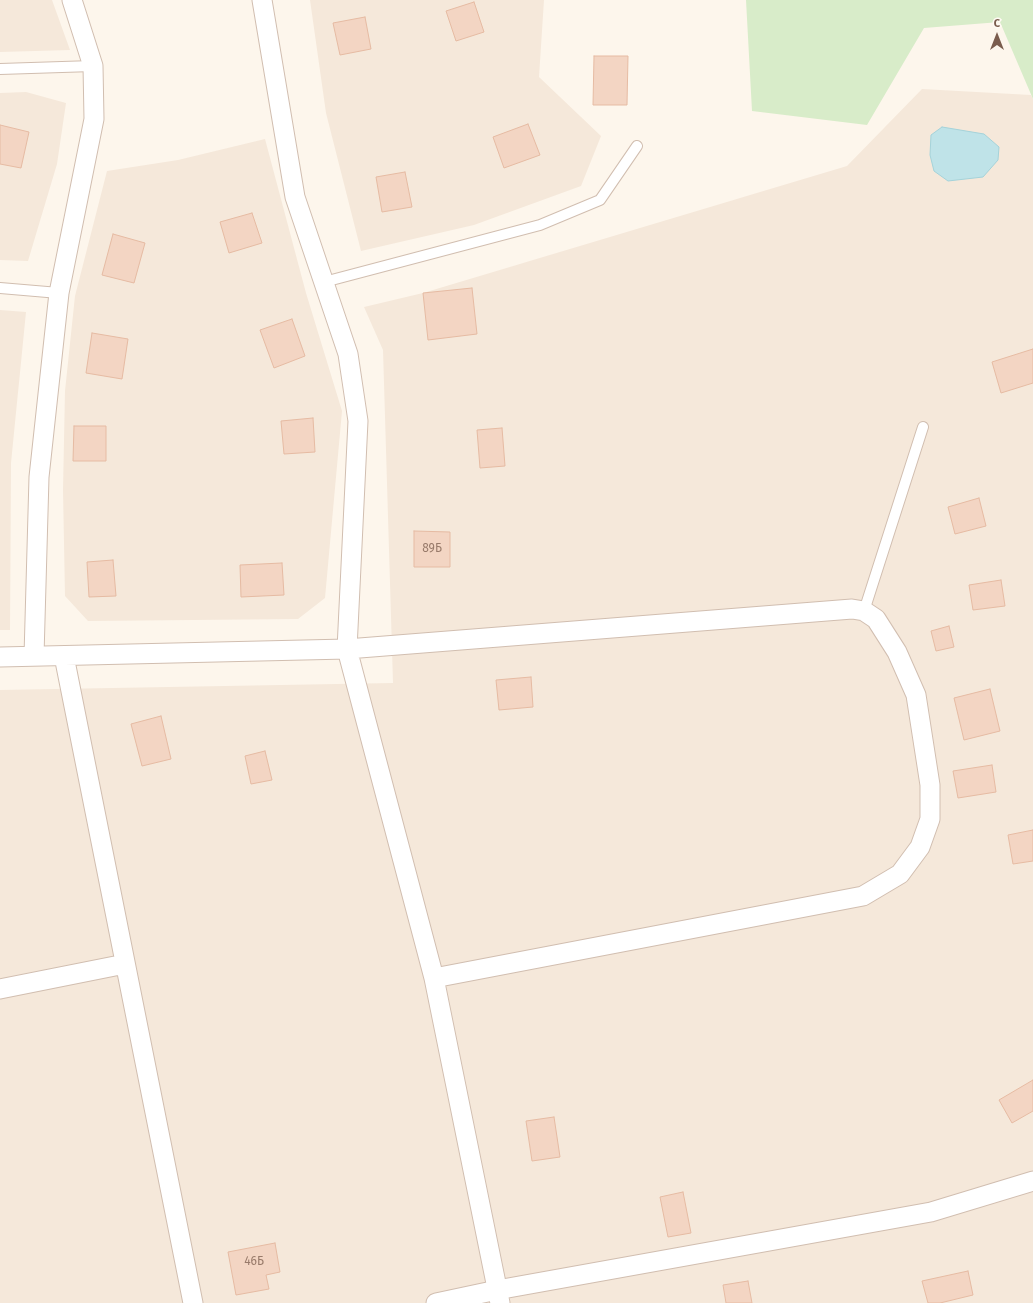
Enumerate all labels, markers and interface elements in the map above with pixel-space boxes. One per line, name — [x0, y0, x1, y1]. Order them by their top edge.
north arrow — [977, 16, 1017, 56]
text: С — [994, 17, 1000, 30]
house number: 89Б — [422, 542, 442, 556]
house number: 46Б — [244, 1255, 264, 1269]

